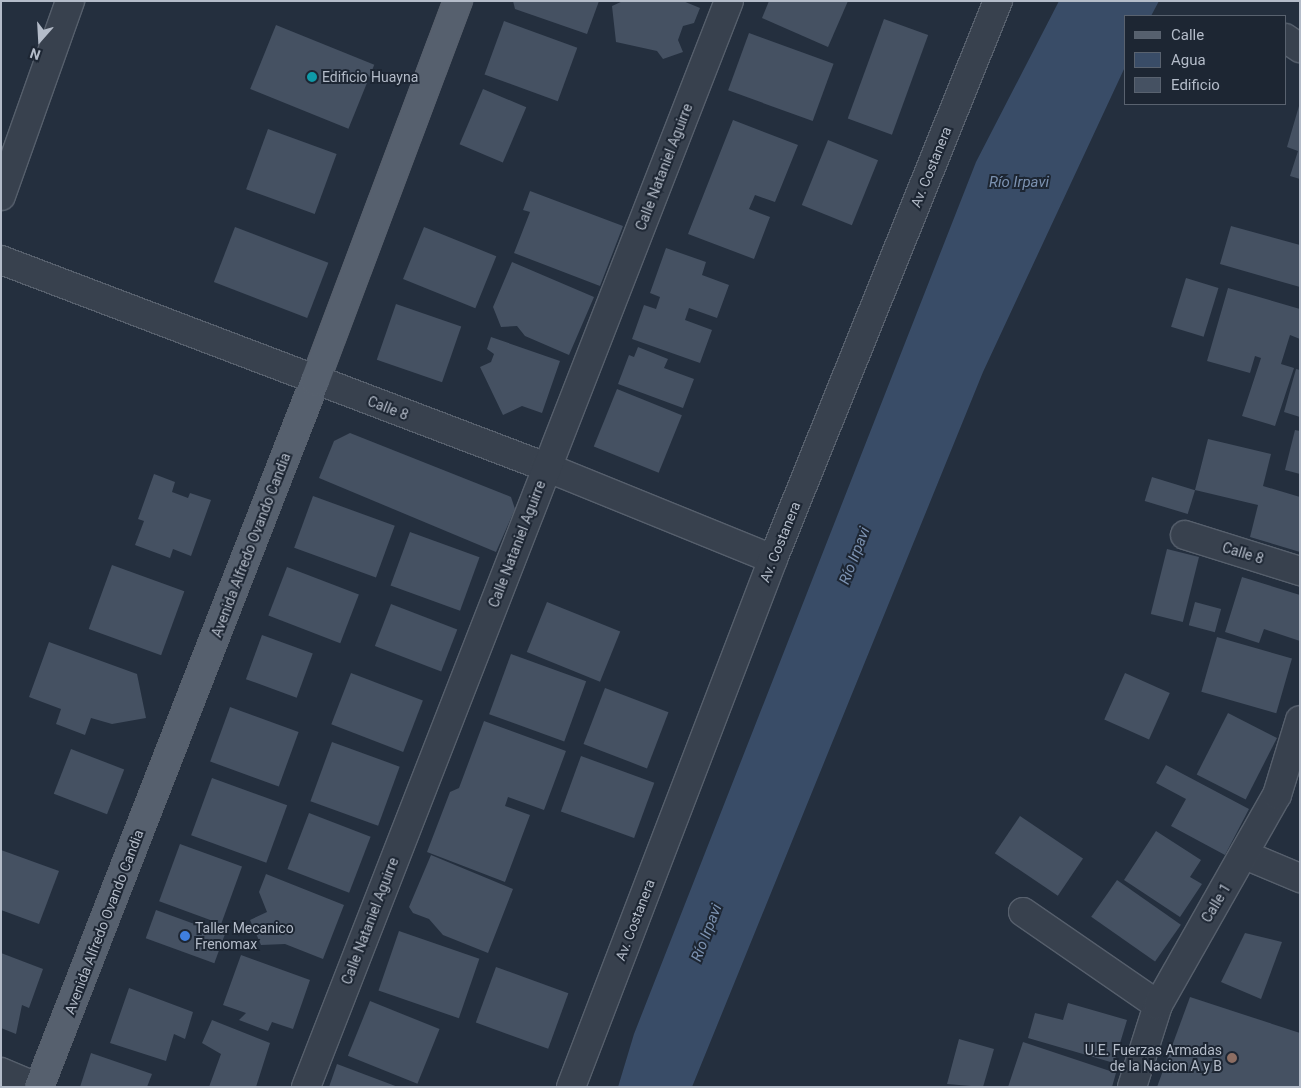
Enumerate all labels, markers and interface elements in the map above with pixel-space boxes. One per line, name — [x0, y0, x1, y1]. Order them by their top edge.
north arrow — [15, 15, 65, 65]
legend — [1124, 15, 1286, 105]
text: Calle — [1171, 26, 1204, 44]
text: N — [28, 45, 42, 63]
text: Agua — [1171, 51, 1206, 69]
place label: Edificio Huayna — [322, 69, 418, 85]
marker: Edificio Huayna — [306, 71, 318, 83]
text: Edificio — [1171, 76, 1220, 94]
street label: Calle Nataniel Aguirre — [632, 101, 696, 233]
street label: Av. Costanera — [907, 124, 955, 210]
water label: Río Irpavi — [989, 174, 1049, 192]
street label: Calle 8 — [365, 393, 411, 423]
street label: Avenida Alfredo Ovando Candia — [208, 450, 294, 640]
street label: Calle Nataniel Aguirre — [485, 478, 549, 610]
street label: Av. Costanera — [756, 499, 804, 585]
water label: Río Irpavi — [836, 525, 874, 587]
street label: Calle 8 — [1220, 539, 1266, 567]
street label: Avenida Alfredo Ovando Candia — [61, 827, 147, 1017]
street label: Calle Nataniel Aguirre — [338, 855, 402, 987]
street label: Av. Costanera — [612, 877, 658, 963]
street label: Calle 1 — [1198, 881, 1234, 925]
water label: Río Irpavi — [688, 902, 726, 964]
place label: Taller Mecanico Frenomax — [195, 920, 294, 952]
marker: Taller Mecanico Frenomax — [179, 930, 191, 942]
place label: U.E. Fuerzas Armadas de la Nacion A y B — [1085, 1042, 1222, 1074]
marker: U.E. Fuerzas Armadas de la Nacion A y B — [1226, 1052, 1238, 1064]

